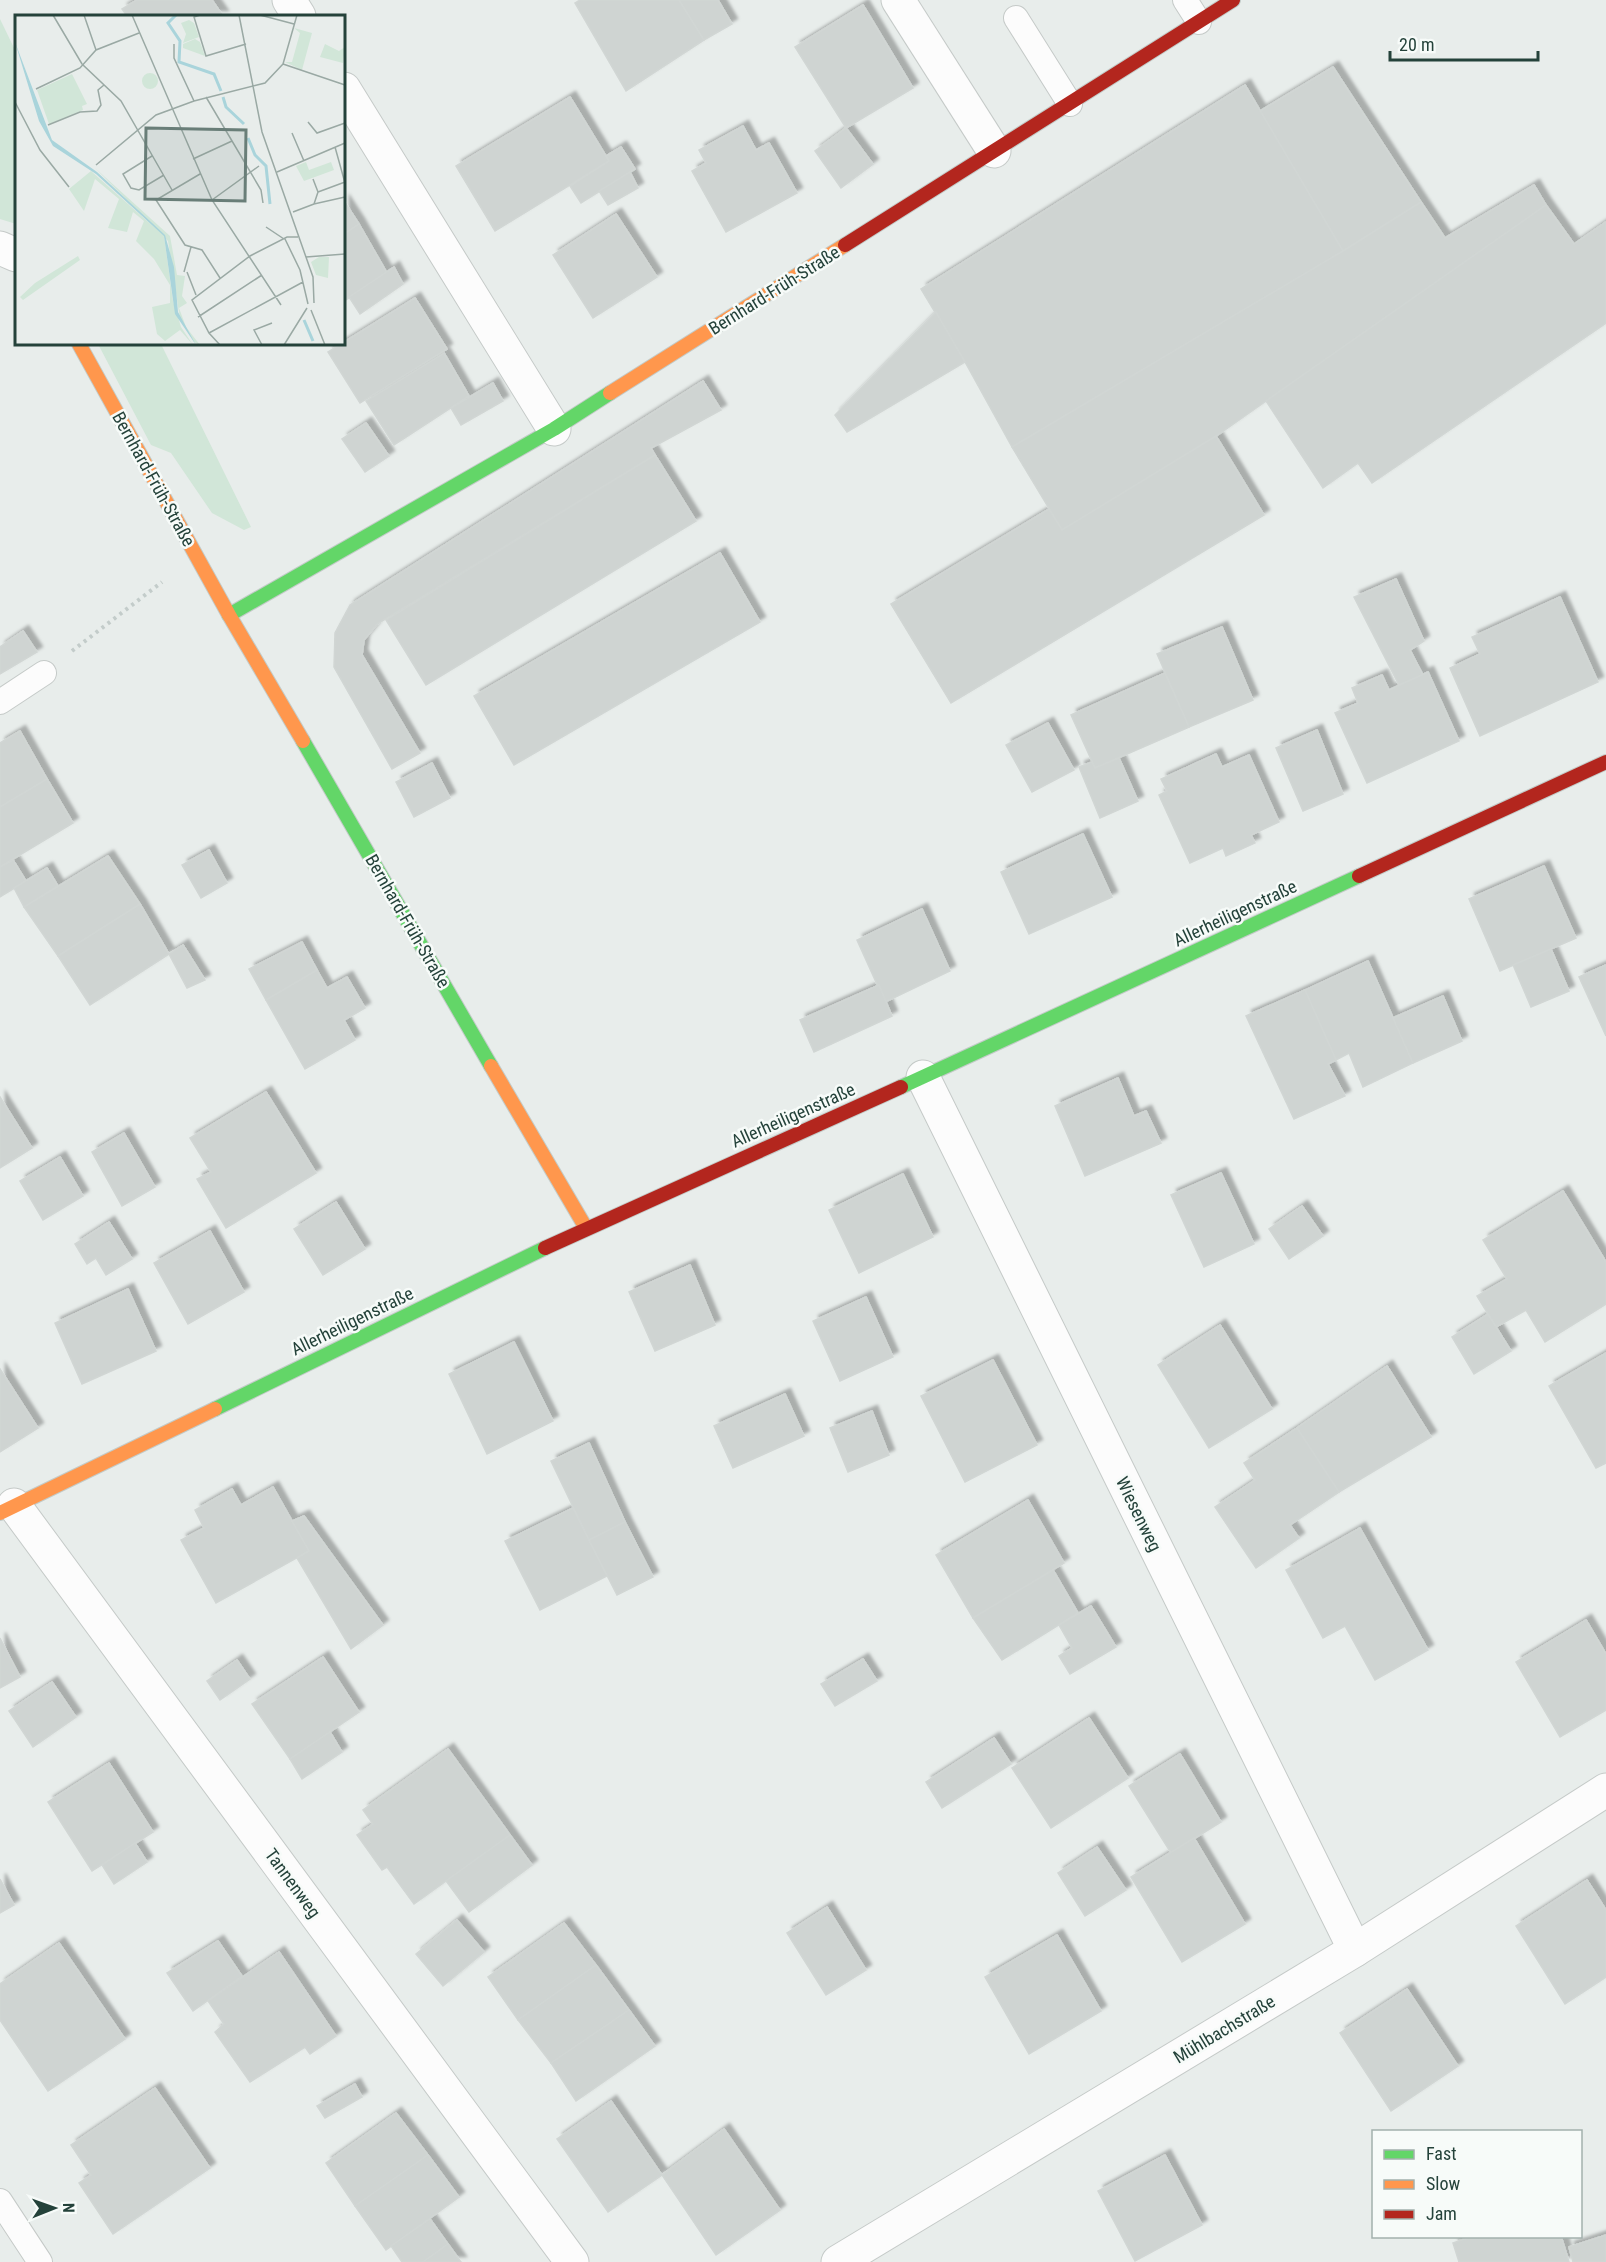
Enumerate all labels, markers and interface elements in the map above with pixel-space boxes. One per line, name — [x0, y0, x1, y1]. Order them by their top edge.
inset map — [15, 15, 345, 345]
scale bar — [1390, 24, 1538, 62]
text: 20 m — [1399, 34, 1434, 55]
street label: Bernhard-Früh-Straße — [705, 241, 843, 339]
street label: Bernhard-Früh-Straße — [108, 408, 200, 550]
street label: Bernhard-Früh-Straße — [361, 851, 455, 991]
street label: Allerheiligenstraße — [1170, 875, 1300, 951]
street label: Allerheiligenstraße — [728, 1078, 858, 1152]
street label: Allerheiligenstraße — [288, 1282, 416, 1360]
street label: Wiesenweg — [1112, 1473, 1166, 1555]
street label: Tannenweg — [261, 1844, 325, 1922]
street label: Mühlbachstraße — [1169, 1990, 1279, 2068]
legend — [1372, 2130, 1582, 2238]
text: Fast — [1426, 2143, 1457, 2164]
text: Slow — [1426, 2173, 1461, 2194]
north arrow — [24, 2178, 84, 2238]
text: N — [59, 2203, 78, 2213]
text: Jam — [1426, 2203, 1457, 2224]

